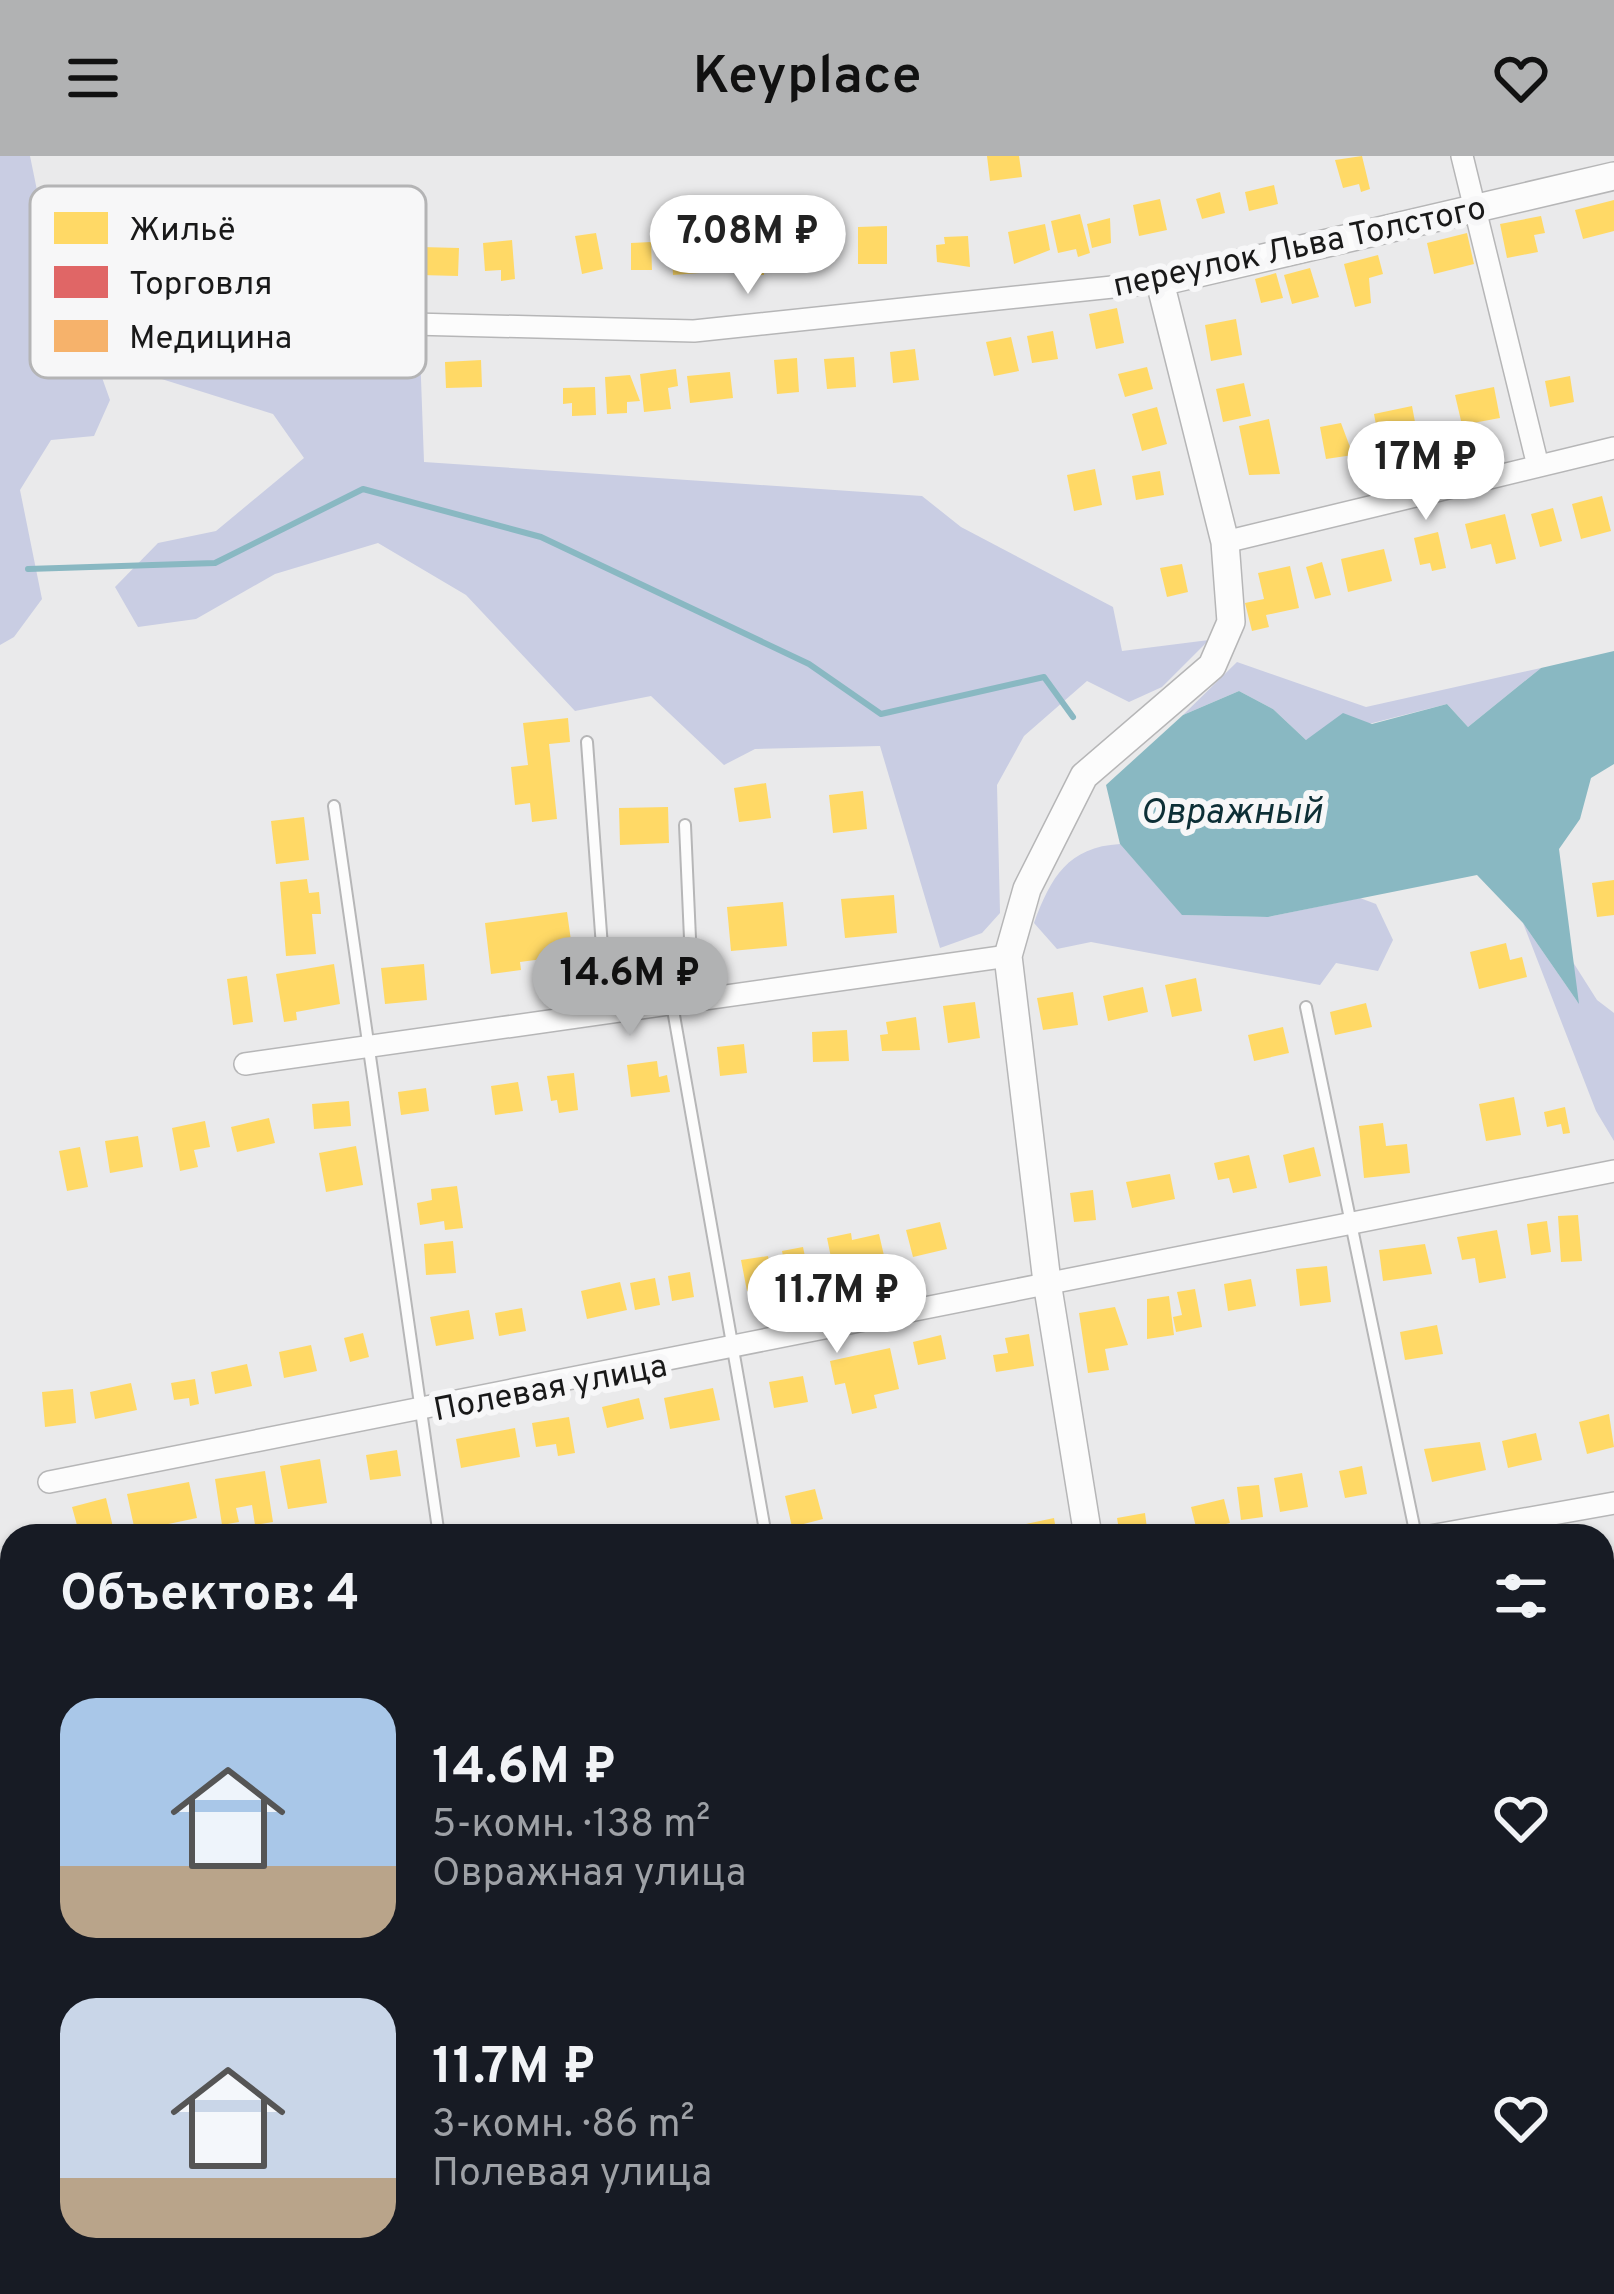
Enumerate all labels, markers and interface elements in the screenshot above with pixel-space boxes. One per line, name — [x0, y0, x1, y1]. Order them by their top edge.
text: Keyplace — [693, 44, 921, 113]
icon: menu — [60, 45, 126, 111]
icon: heart — [1488, 45, 1554, 111]
legend — [30, 186, 426, 378]
street label: переулок Льва Толстого — [1110, 189, 1490, 309]
pin: 7.08M ₽ — [637, 195, 859, 297]
text: 7.08M ₽ — [677, 209, 819, 258]
text: Жильё — [129, 211, 235, 253]
text: Торговля — [129, 265, 273, 307]
text: Медицина — [129, 319, 292, 361]
pin: 17M ₽ — [1342, 421, 1510, 523]
text: 17M ₽ — [1374, 435, 1478, 484]
water label: Овражный — [1140, 791, 1323, 837]
pin: 14.6M ₽ — [519, 937, 741, 1039]
text: 14.6M ₽ — [559, 951, 701, 1000]
pin: 11.7M ₽ — [726, 1254, 948, 1356]
text: 11.7M ₽ — [774, 1268, 900, 1317]
street label: Полевая улица — [430, 1347, 671, 1433]
icon: filters — [1488, 1563, 1554, 1629]
text: Объектов: 4 — [60, 1564, 360, 1629]
text: 14.6M ₽ — [432, 1737, 616, 1802]
icon: home — [156, 1746, 300, 1890]
icon: heart — [1488, 1785, 1554, 1851]
text: 5-комн. · 138 m² — [432, 1802, 710, 1851]
text: Овражная улица — [432, 1851, 746, 1900]
text: 11.7M ₽ — [432, 2037, 596, 2102]
icon: home — [156, 2046, 300, 2190]
icon: heart — [1488, 2085, 1554, 2151]
text: 3-комн. · 86 m² — [432, 2102, 695, 2151]
text: Полевая улица — [432, 2151, 712, 2200]

